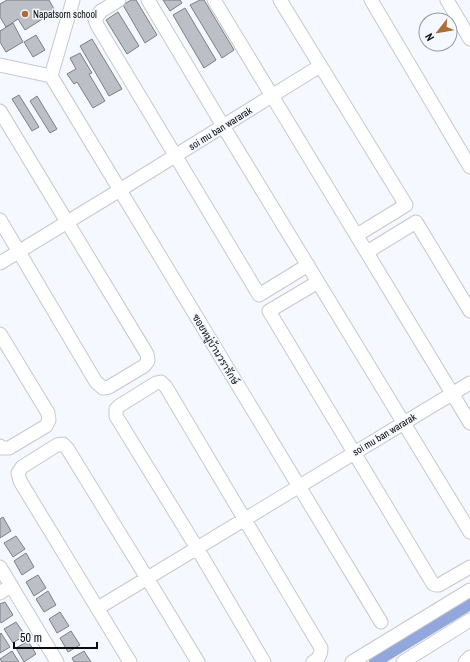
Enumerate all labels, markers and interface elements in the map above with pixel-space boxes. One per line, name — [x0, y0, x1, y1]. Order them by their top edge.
place label: Napatsorn school — [33, 8, 97, 21]
marker: Napatsorn school — [20, 9, 30, 19]
north arrow — [418, 12, 458, 52]
text: N — [422, 31, 437, 44]
street label: soi mu ban wararak — [186, 103, 255, 153]
street label: ซอยหมู่บ้านวรารักษ์ — [189, 311, 243, 388]
street label: soi mu ban wararak — [350, 410, 419, 459]
scale bar — [14, 624, 97, 650]
text: 50 m — [20, 630, 42, 646]

